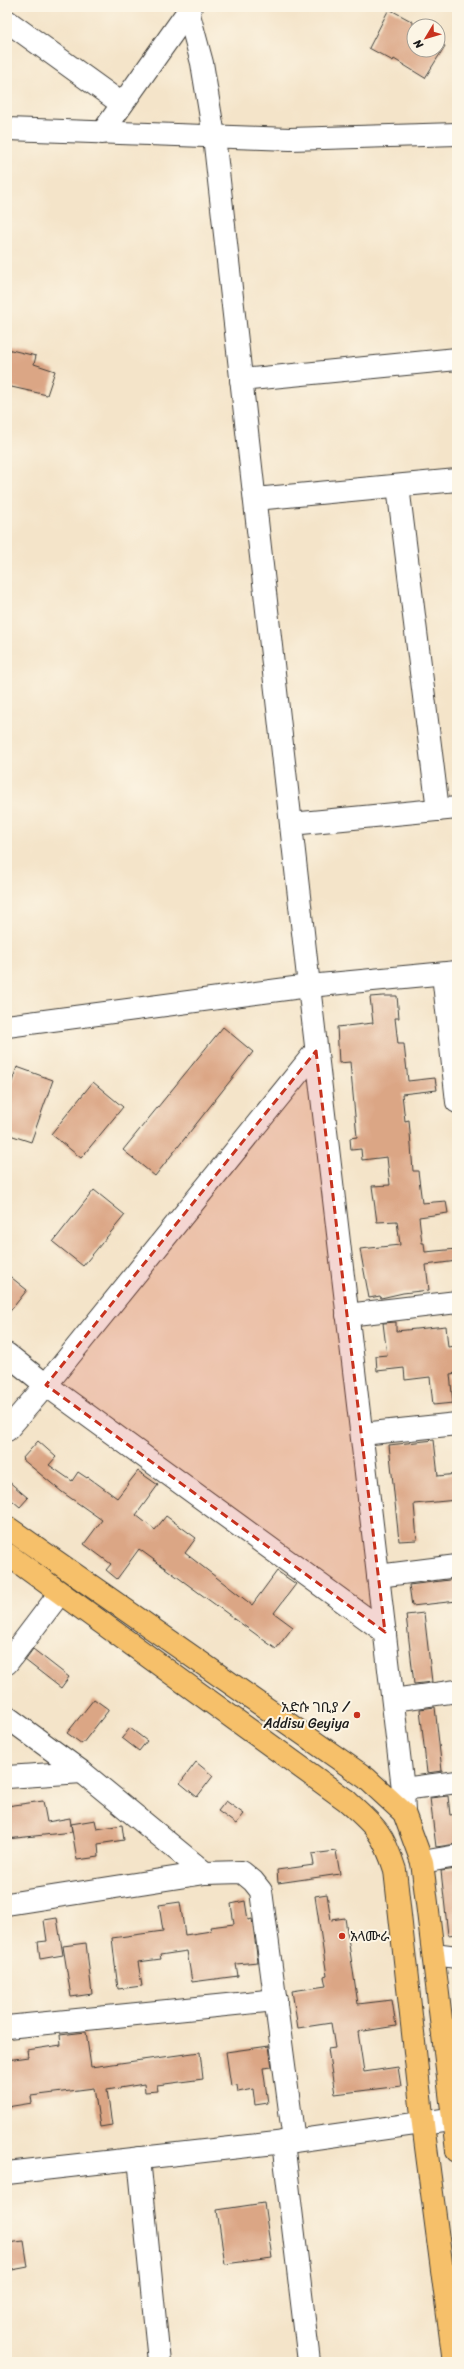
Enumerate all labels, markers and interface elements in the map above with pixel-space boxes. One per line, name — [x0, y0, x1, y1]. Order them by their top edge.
north arrow — [406, 18, 446, 58]
text: N — [408, 35, 429, 53]
place label: አድሱ ገቢያ / Addisu Geyiya — [262, 1695, 351, 1736]
marker: አድሱ ገቢያ / Addisu Geyiya — [352, 1710, 362, 1720]
place label: አላሙራ — [350, 1924, 390, 1949]
marker: አላሙራ — [337, 1931, 347, 1941]

